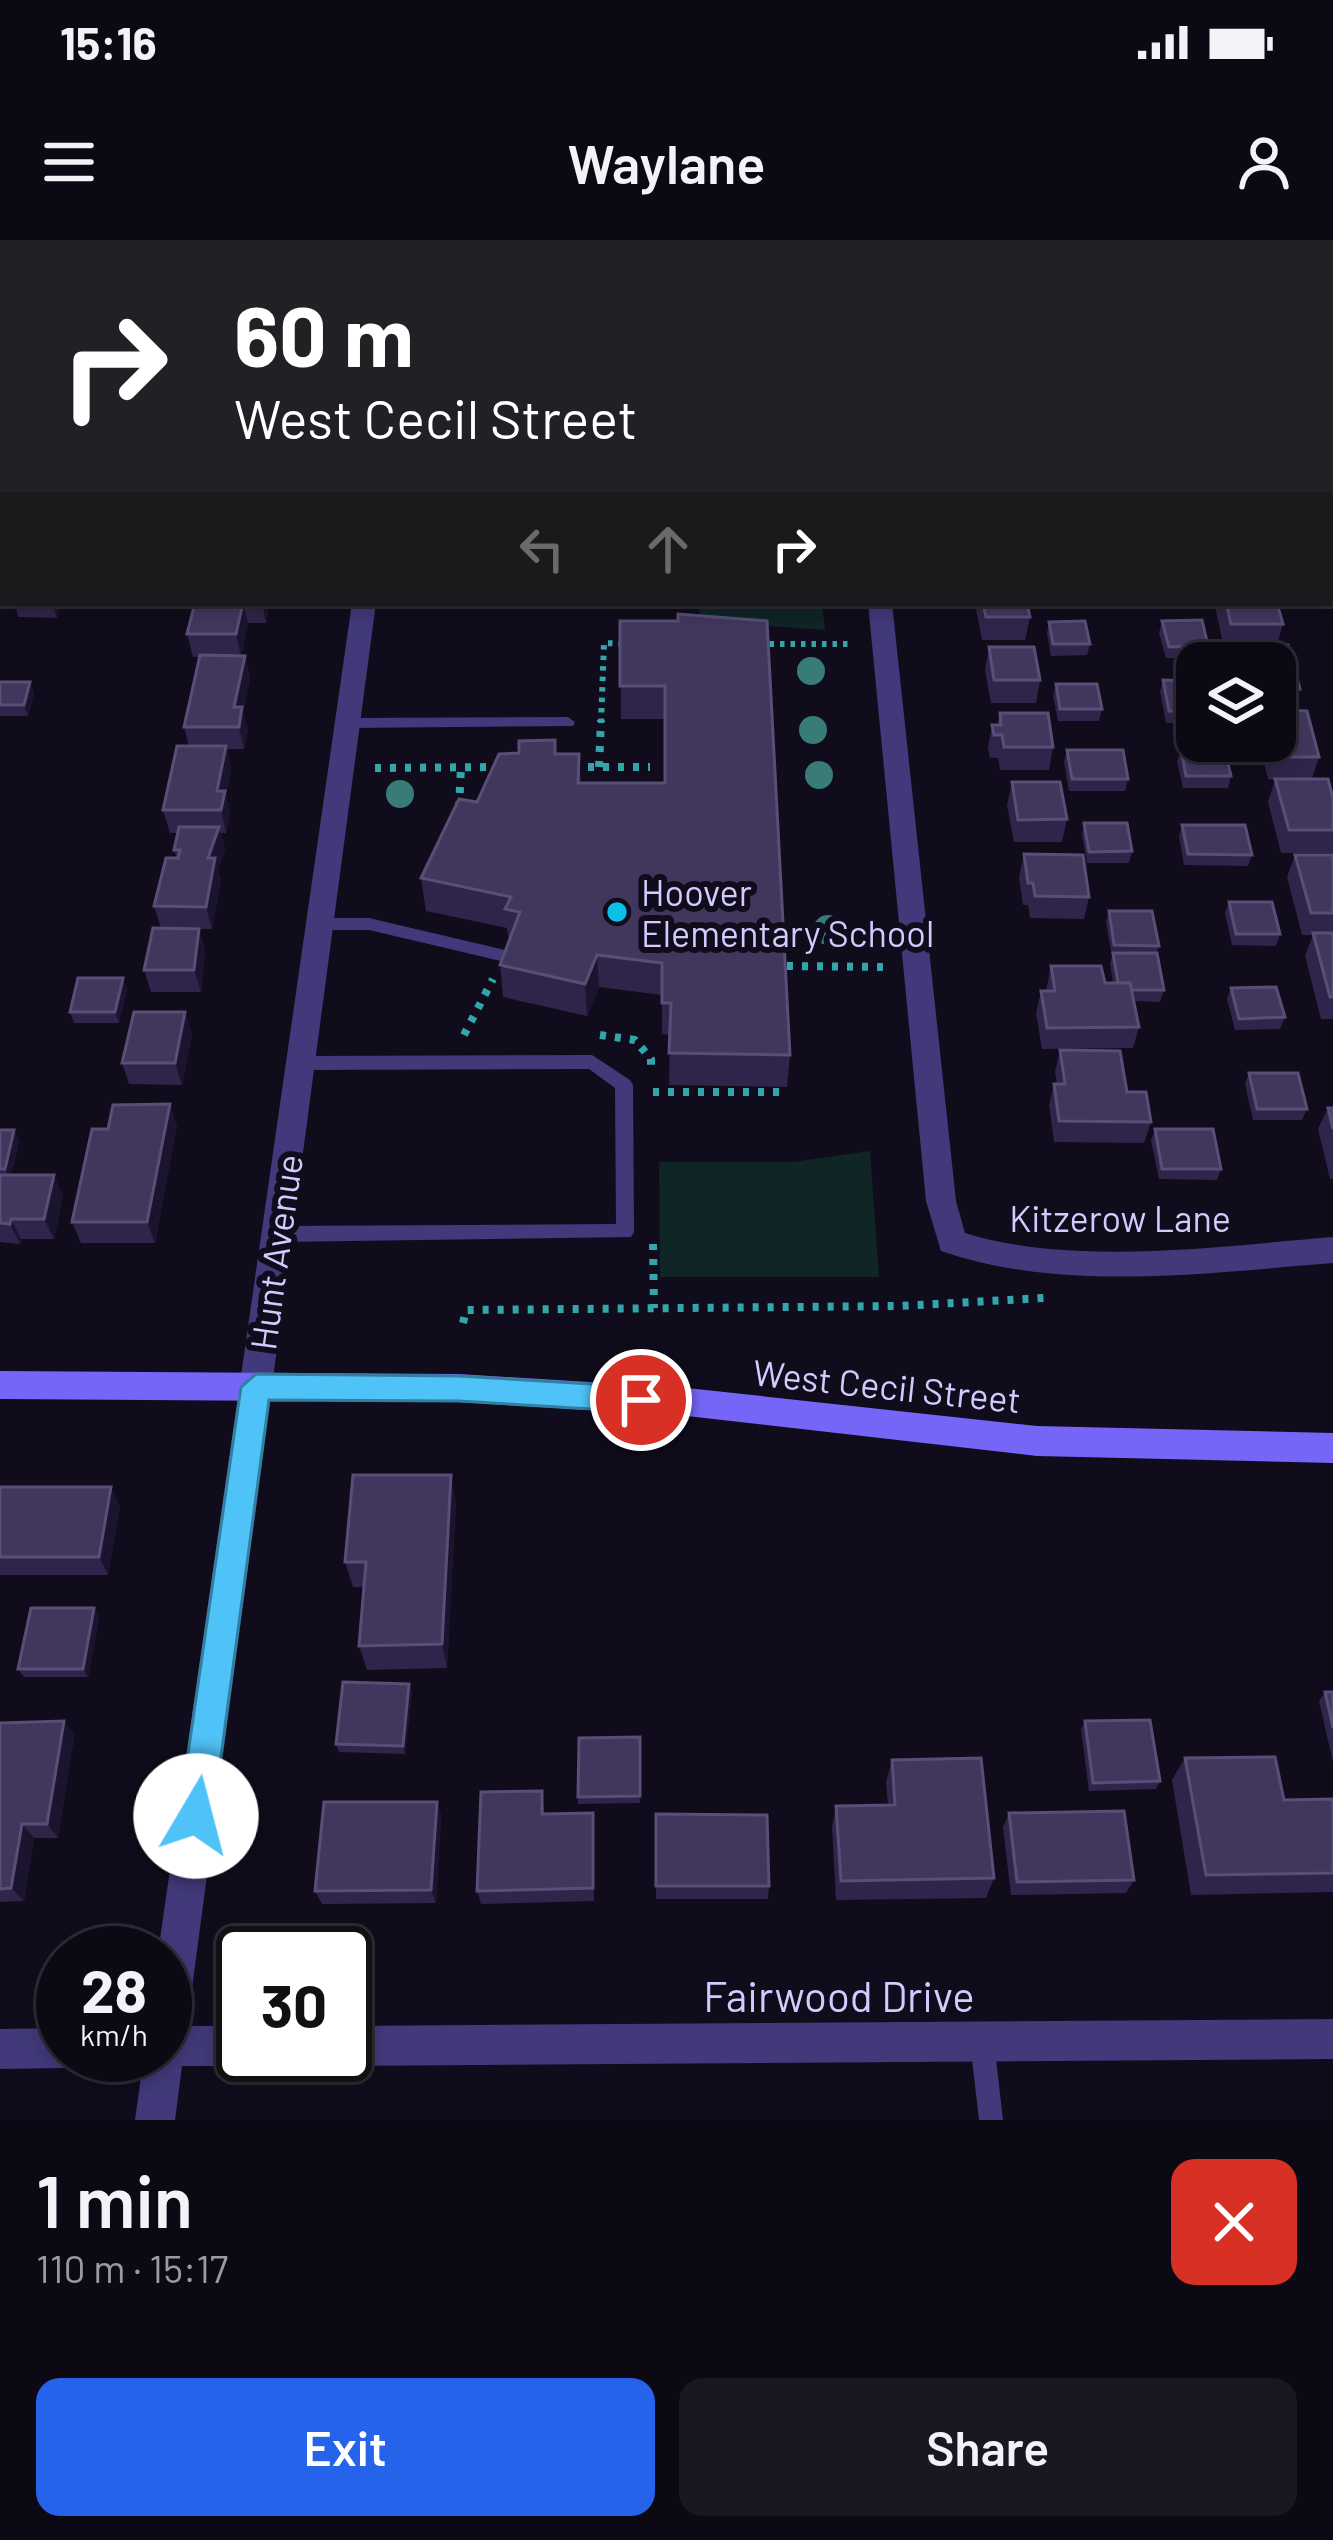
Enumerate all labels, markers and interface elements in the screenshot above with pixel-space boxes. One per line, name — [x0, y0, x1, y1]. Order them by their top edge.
text: 15:16 — [60, 15, 157, 69]
icon: menu — [36, 129, 102, 195]
icon: person — [1231, 129, 1297, 195]
text: Waylane — [568, 130, 765, 195]
text: 60 m — [234, 283, 414, 384]
icon: right — [36, 288, 192, 444]
text: West Cecil Street — [234, 385, 637, 450]
icon: left — [509, 516, 575, 582]
icon: ahead — [635, 516, 701, 582]
icon: right — [761, 516, 827, 582]
map controls — [1176, 642, 1296, 762]
button: layers — [1176, 642, 1296, 762]
place label: Hoover Elementary School — [641, 870, 934, 954]
marker: Hoover Elementary School — [604, 899, 630, 925]
street label: Hunt Avenue — [240, 1151, 310, 1353]
street label: Kitzerow Lane — [1009, 1196, 1231, 1239]
pin — [590, 1349, 692, 1451]
street label: West Cecil Street — [751, 1350, 1023, 1420]
icon: arrive — [608, 1367, 674, 1433]
position arrow — [133, 1753, 259, 1879]
speed limit sign: 30 — [216, 1926, 372, 2082]
text: 28 — [81, 1953, 147, 2025]
street label: Fairwood Drive — [703, 1970, 975, 2020]
text: km/h — [80, 2016, 148, 2052]
text: 1 min — [36, 2156, 193, 2242]
button: close — [1171, 2159, 1297, 2285]
text: 110 m · 15:17 — [36, 2244, 228, 2291]
button: Exit — [36, 2378, 655, 2516]
button: Share — [679, 2378, 1297, 2516]

